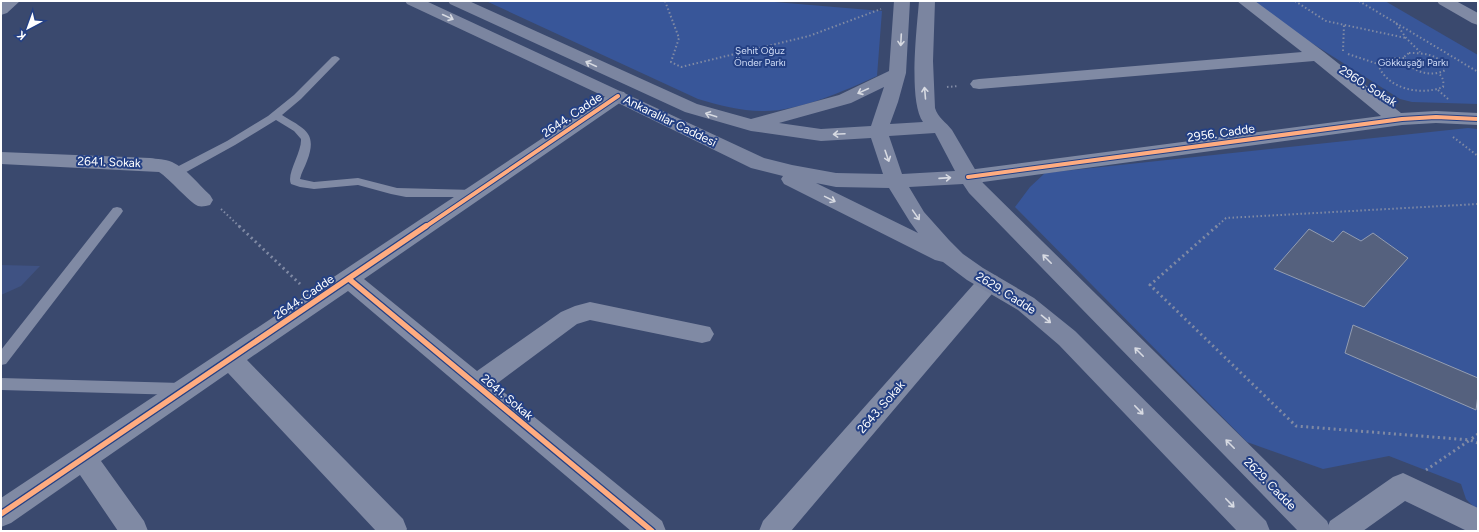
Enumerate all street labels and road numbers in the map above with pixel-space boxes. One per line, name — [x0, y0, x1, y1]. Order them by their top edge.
street label: 2960. Sokak — [1337, 63, 1400, 109]
street label: 2644. Cadde — [539, 90, 605, 140]
street label: Ankaralılar Caddesi — [621, 92, 719, 150]
street label: 2956. Cadde — [1186, 121, 1256, 145]
street label: 2641. Sokak — [77, 154, 141, 170]
street label: 2629. Cadde — [974, 269, 1039, 317]
street label: 2644. Cadde — [271, 272, 337, 322]
street label: 2641. Sokak — [478, 371, 536, 423]
street label: 2643. Sokak — [854, 378, 908, 436]
street label: 2629. Cadde — [1241, 455, 1299, 513]

